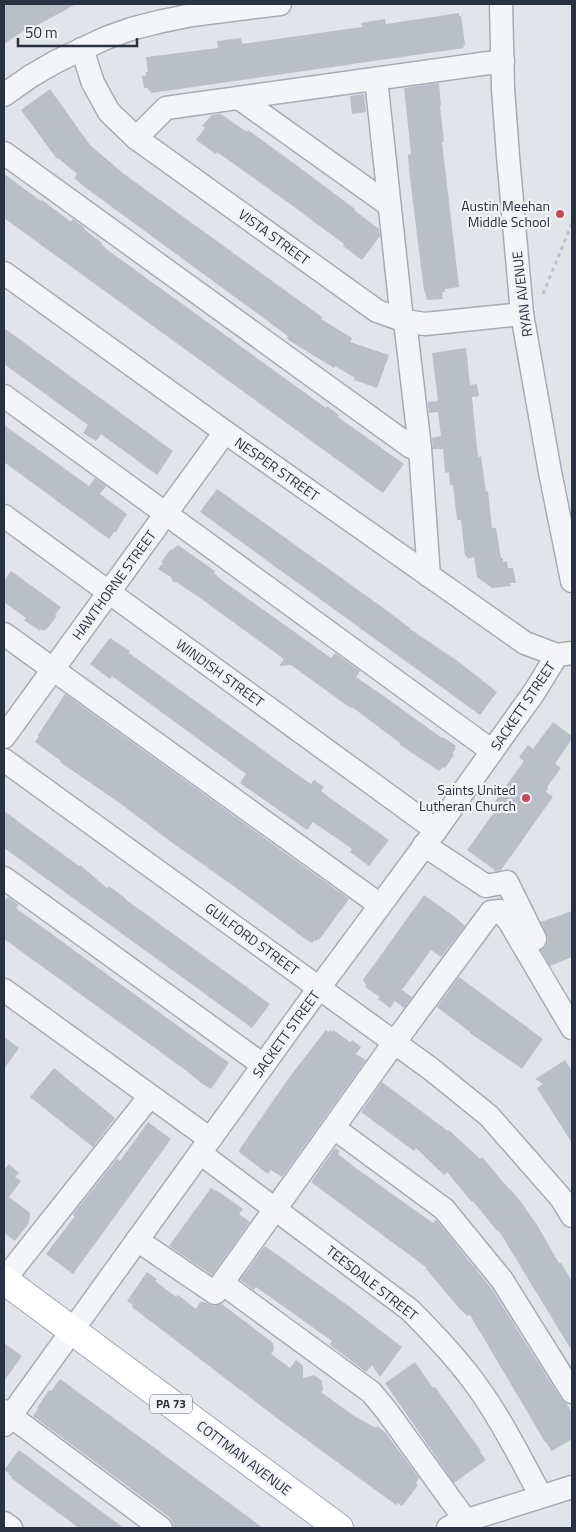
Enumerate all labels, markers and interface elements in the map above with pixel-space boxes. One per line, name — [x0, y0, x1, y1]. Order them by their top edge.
scale bar — [18, 15, 136, 47]
text: 50 m — [25, 21, 58, 44]
place label: Austin Meehan Middle School — [461, 195, 550, 232]
street label: VISTA STREET — [234, 203, 315, 270]
marker: Austin Meehan Middle School — [554, 208, 566, 220]
street label: RYAN AVENUE — [506, 250, 537, 338]
street label: NESPER STREET — [231, 432, 324, 506]
street label: HAWTHORNE STREET — [67, 525, 161, 644]
street label: WINDISH STREET — [172, 633, 269, 712]
street label: SACKETT STREET — [485, 657, 560, 754]
place label: Saints United Lutheran Church — [419, 779, 516, 816]
marker: Saints United Lutheran Church — [520, 792, 532, 804]
street label: GUILFORD STREET — [201, 897, 304, 980]
street label: SACKETT STREET — [247, 985, 325, 1082]
street label: TEESDALE STREET — [322, 1240, 423, 1326]
road number: PA 73 — [150, 1395, 192, 1414]
street label: COTTMAN AVENUE — [193, 1415, 296, 1500]

